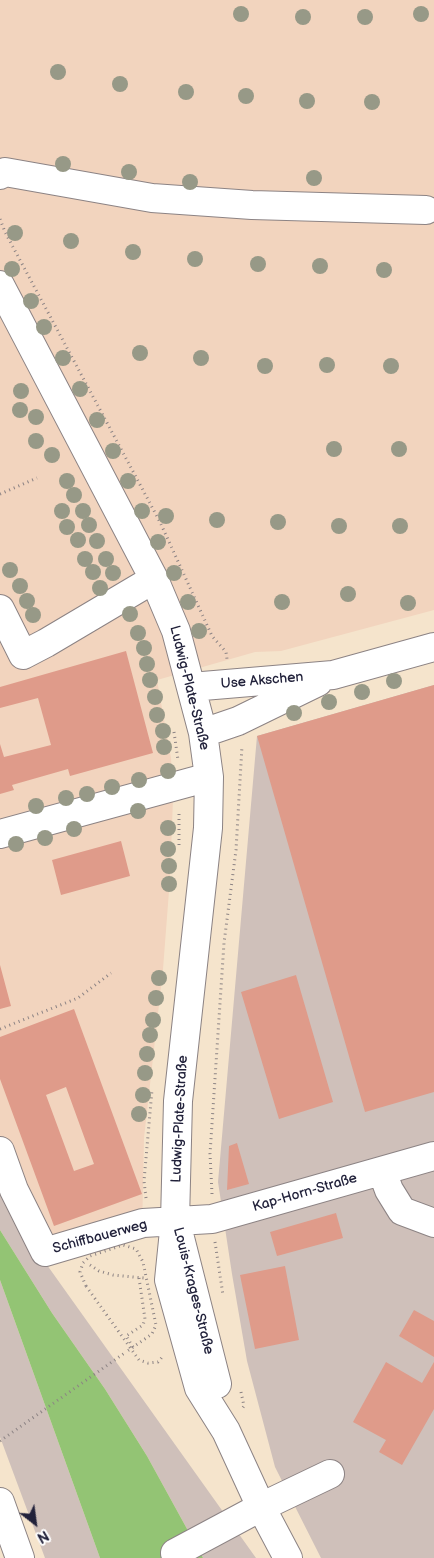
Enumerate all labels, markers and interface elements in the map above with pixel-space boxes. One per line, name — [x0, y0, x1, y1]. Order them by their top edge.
street label: Ludwig-Plate-Straße — [165, 624, 213, 752]
street label: Use Akschen — [220, 669, 304, 693]
street label: Ludwig-Plate-Straße — [168, 1055, 192, 1183]
street label: Kap-Horn-Straße — [251, 1170, 359, 1216]
street label: Schiffbauerweg — [51, 1216, 149, 1258]
street label: Louis-Krages-Straße — [169, 1226, 217, 1356]
north arrow — [10, 1498, 60, 1548]
text: N — [34, 1526, 52, 1546]

